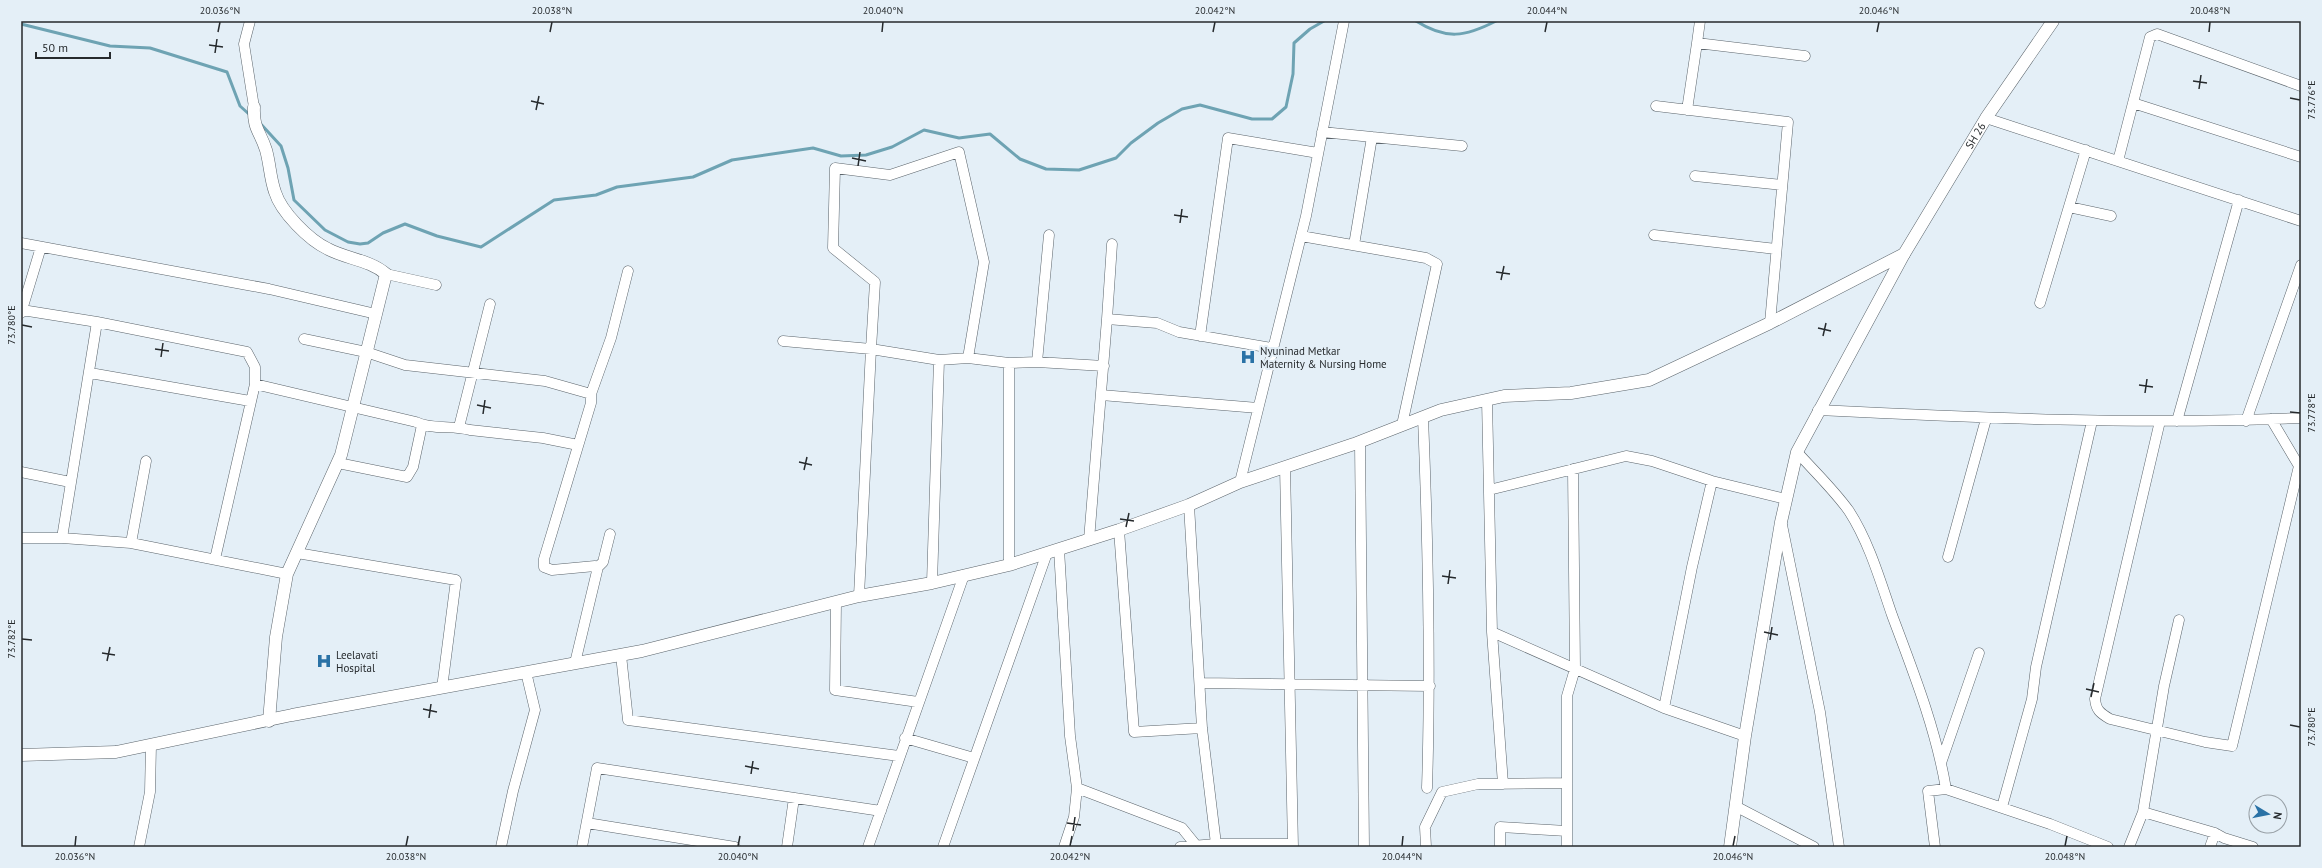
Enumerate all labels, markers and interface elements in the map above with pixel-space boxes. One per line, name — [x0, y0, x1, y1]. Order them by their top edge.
text: 20.036°N — [200, 4, 240, 17]
text: 20.038°N — [532, 4, 572, 17]
text: 20.040°N — [863, 4, 903, 17]
text: 20.042°N — [1195, 4, 1235, 17]
text: 20.044°N — [1527, 4, 1567, 17]
text: 20.046°N — [1859, 4, 1899, 17]
text: 20.048°N — [2190, 4, 2230, 17]
scale bar — [36, 34, 110, 60]
text: 50 m — [42, 40, 68, 55]
text: 73.776°E — [2305, 81, 2318, 120]
street label: SH 26 — [1962, 120, 1989, 151]
text: 73.780°E — [5, 306, 18, 345]
place label: Nyuninad Metkar Maternity & Nursing Home — [1260, 344, 1387, 371]
hospital icon: Nyuninad Metkar Maternity & Nursing Home — [1239, 348, 1257, 366]
text: 73.778°E — [2305, 394, 2318, 433]
text: 73.782°E — [5, 620, 18, 659]
place label: Leelavati Hospital — [336, 648, 378, 675]
hospital icon: Leelavati Hospital — [315, 652, 333, 670]
text: 73.780°E — [2305, 708, 2318, 747]
north arrow — [2248, 794, 2288, 834]
text: N — [2270, 811, 2285, 821]
text: 20.036°N — [55, 850, 95, 863]
text: 20.038°N — [386, 850, 426, 863]
text: 20.040°N — [718, 850, 758, 863]
text: 20.042°N — [1050, 850, 1090, 863]
text: 20.044°N — [1382, 850, 1422, 863]
text: 20.046°N — [1713, 850, 1753, 863]
text: 20.048°N — [2045, 850, 2085, 863]

